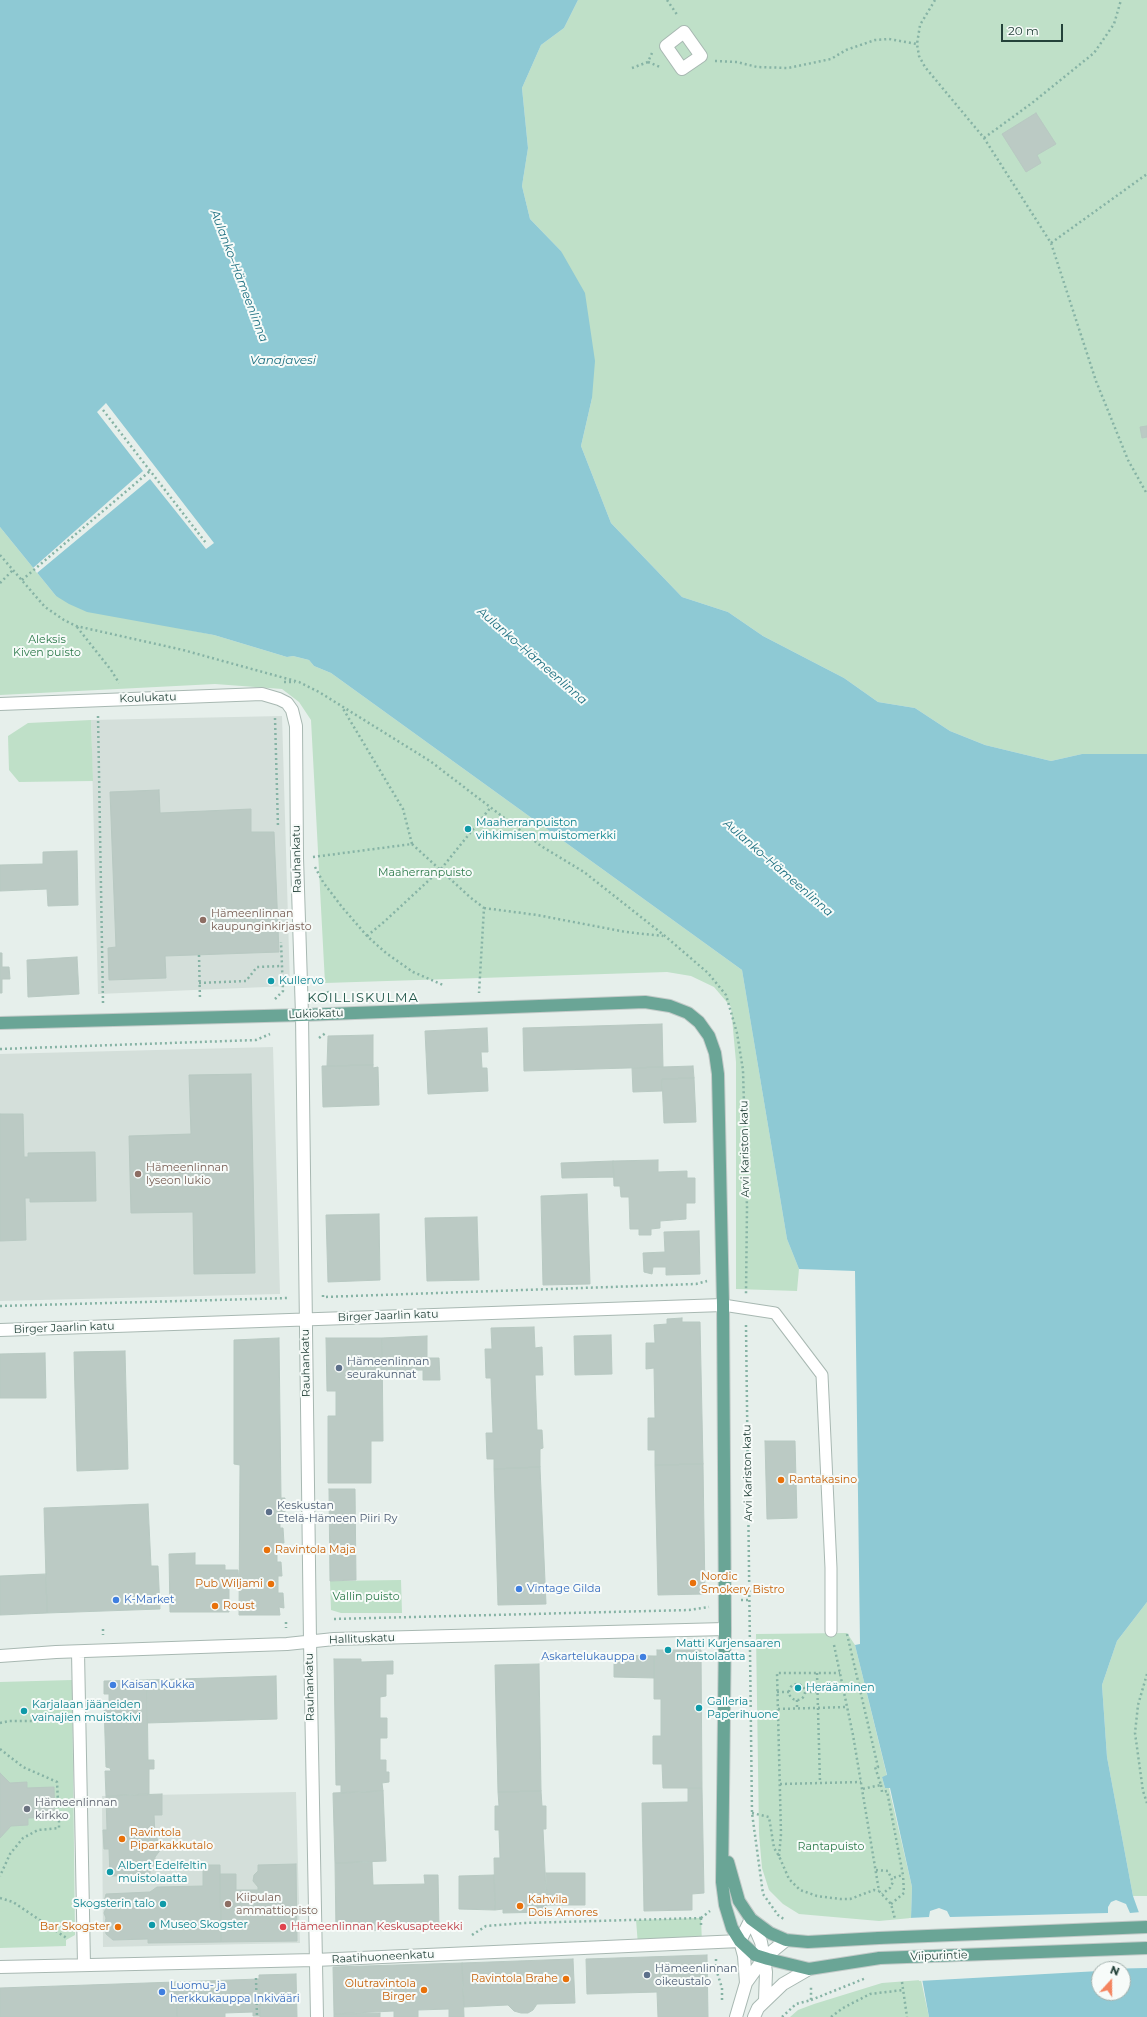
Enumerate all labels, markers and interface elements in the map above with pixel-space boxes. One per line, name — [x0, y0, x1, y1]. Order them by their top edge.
scale bar — [1003, 16, 1065, 42]
text: 20 m — [1008, 23, 1039, 38]
water label: Aulanko–Hämeenlinna — [207, 208, 271, 344]
water label: Vanajavesi — [250, 353, 316, 367]
water label: Aulanko–Hämeenlinna — [474, 604, 590, 708]
park label: Aleksis Kiven puisto — [13, 633, 81, 659]
street label: Koulukatu — [119, 690, 177, 706]
place label: Maaherranpuiston vihkimisen muistomerkki — [476, 816, 616, 842]
water label: Aulanko–Hämeenlinna — [720, 816, 836, 920]
marker: Maaherranpuiston vihkimisen muistomerkki — [463, 824, 473, 834]
street label: Rauhankatu — [290, 825, 304, 893]
park label: Maaherranpuisto — [378, 866, 472, 880]
place label: Hämeenlinnan kaupunginkirjasto — [211, 907, 312, 933]
marker: Hämeenlinnan kaupunginkirjasto — [198, 915, 208, 925]
place label: Kullervo — [279, 974, 324, 988]
marker: Kullervo — [266, 976, 276, 986]
district label: KOILLISKULMA — [307, 990, 419, 1006]
street label: Lukiokatu — [288, 1006, 344, 1022]
street label: Arvi Kariston katu — [738, 1100, 752, 1198]
place label: Hämeenlinnan lyseon lukio — [146, 1161, 229, 1187]
marker: Hämeenlinnan lyseon lukio — [133, 1169, 143, 1179]
street label: Birger Jaarlin katu — [337, 1308, 439, 1324]
street label: Birger Jaarlin katu — [13, 1320, 115, 1336]
street label: Rauhankatu — [299, 1329, 313, 1397]
place label: Hämeenlinnan seurakunnat — [347, 1355, 430, 1381]
marker: Hämeenlinnan seurakunnat — [334, 1363, 344, 1373]
street label: Arvi Kariston katu — [741, 1424, 755, 1522]
place label: Rantakasino — [789, 1473, 857, 1487]
marker: Rantakasino — [776, 1475, 786, 1485]
place label: Keskustan Etelä-Hämeen Piiri Ry — [277, 1499, 397, 1525]
marker: Keskustan Etelä-Hämeen Piiri Ry — [264, 1507, 274, 1517]
place label: Ravintola Maja — [275, 1543, 356, 1557]
marker: Ravintola Maja — [262, 1545, 272, 1555]
place label: Nordic Smokery Bistro — [701, 1570, 785, 1596]
place label: Pub Wiljami — [195, 1577, 263, 1591]
marker: Nordic Smokery Bistro — [688, 1578, 698, 1588]
marker: Pub Wiljami — [266, 1579, 276, 1589]
place label: Vintage Gilda — [527, 1582, 601, 1596]
marker: Vintage Gilda — [514, 1584, 524, 1594]
park label: Vallin puisto — [332, 1590, 400, 1604]
place label: K-Market — [124, 1593, 174, 1607]
marker: K-Market — [111, 1595, 121, 1605]
place label: Roust — [223, 1599, 255, 1613]
marker: Roust — [210, 1601, 220, 1611]
street label: Hallituskatu — [329, 1631, 395, 1647]
place label: Matti Kurjensaaren muistolaatta — [676, 1637, 781, 1663]
marker: Matti Kurjensaaren muistolaatta — [663, 1645, 673, 1655]
place label: Askartelukauppa — [541, 1650, 635, 1664]
marker: Askartelukauppa — [638, 1652, 648, 1662]
street label: Rauhankatu — [303, 1653, 317, 1721]
place label: Kaisan Kukka — [121, 1678, 195, 1692]
marker: Kaisan Kukka — [108, 1680, 118, 1690]
place label: Herääminen — [806, 1681, 875, 1695]
marker: Herääminen — [793, 1683, 803, 1693]
place label: Galleria Paperihuone — [707, 1695, 778, 1721]
place label: Karjalaan jääneiden vainajien muistokivi — [32, 1698, 141, 1724]
marker: Galleria Paperihuone — [694, 1703, 704, 1713]
marker: Karjalaan jääneiden vainajien muistokivi — [19, 1706, 29, 1716]
place label: Hämeenlinnan kirkko — [35, 1796, 118, 1822]
marker: Hämeenlinnan kirkko — [22, 1804, 32, 1814]
place label: Ravintola Piparkakkutalo — [130, 1826, 213, 1852]
marker: Ravintola Piparkakkutalo — [117, 1834, 127, 1844]
park label: Rantapuisto — [798, 1840, 864, 1854]
place label: Albert Edelfeltin muistolaatta — [118, 1859, 207, 1885]
marker: Albert Edelfeltin muistolaatta — [105, 1867, 115, 1877]
place label: Kiipulan ammattiopisto — [236, 1891, 318, 1917]
place label: Kahvila Dois Amores — [528, 1893, 598, 1919]
place label: Skogsterin talo — [73, 1897, 155, 1911]
marker: Skogsterin talo — [158, 1899, 168, 1909]
marker: Kiipulan ammattiopisto — [223, 1899, 233, 1909]
marker: Kahvila Dois Amores — [515, 1901, 525, 1911]
place label: Museo Skogster — [160, 1918, 248, 1932]
place label: Bar Skogster — [40, 1920, 110, 1934]
marker: Museo Skogster — [147, 1920, 157, 1930]
place label: Hämeenlinnan Keskusapteekki — [291, 1920, 463, 1934]
marker: Bar Skogster — [113, 1922, 123, 1932]
marker: Hämeenlinnan Keskusapteekki — [278, 1922, 288, 1932]
street label: Raatihuoneenkatu — [331, 1948, 435, 1966]
street label: Viipurintie — [910, 1948, 968, 1964]
north arrow — [1091, 1961, 1131, 2001]
place label: Hämeenlinnan oikeustalo — [655, 1962, 738, 1988]
text: N — [1108, 1963, 1122, 1979]
marker: Hämeenlinnan oikeustalo — [642, 1970, 652, 1980]
place label: Ravintola Brahe — [471, 1972, 558, 1986]
marker: Ravintola Brahe — [561, 1974, 571, 1984]
place label: Olutravintola Birger — [345, 1977, 416, 2003]
place label: Luomu- ja herkkukauppa Inkivääri — [170, 1979, 300, 2005]
marker: Olutravintola Birger — [419, 1985, 429, 1995]
marker: Luomu- ja herkkukauppa Inkivääri — [157, 1987, 167, 1997]

